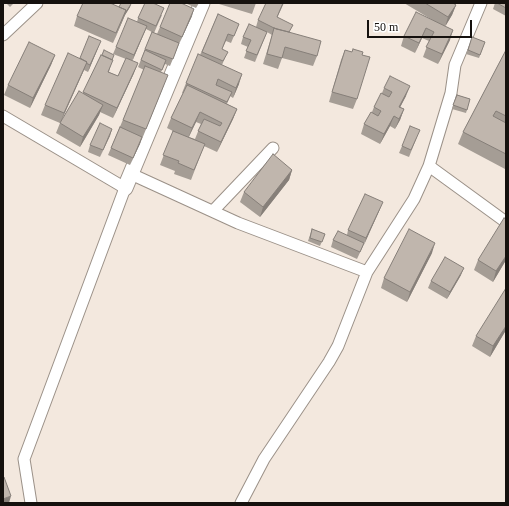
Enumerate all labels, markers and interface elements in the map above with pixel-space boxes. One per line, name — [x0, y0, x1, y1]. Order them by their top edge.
scale bar — [369, 12, 474, 38]
text: 50 m — [374, 20, 398, 34]

